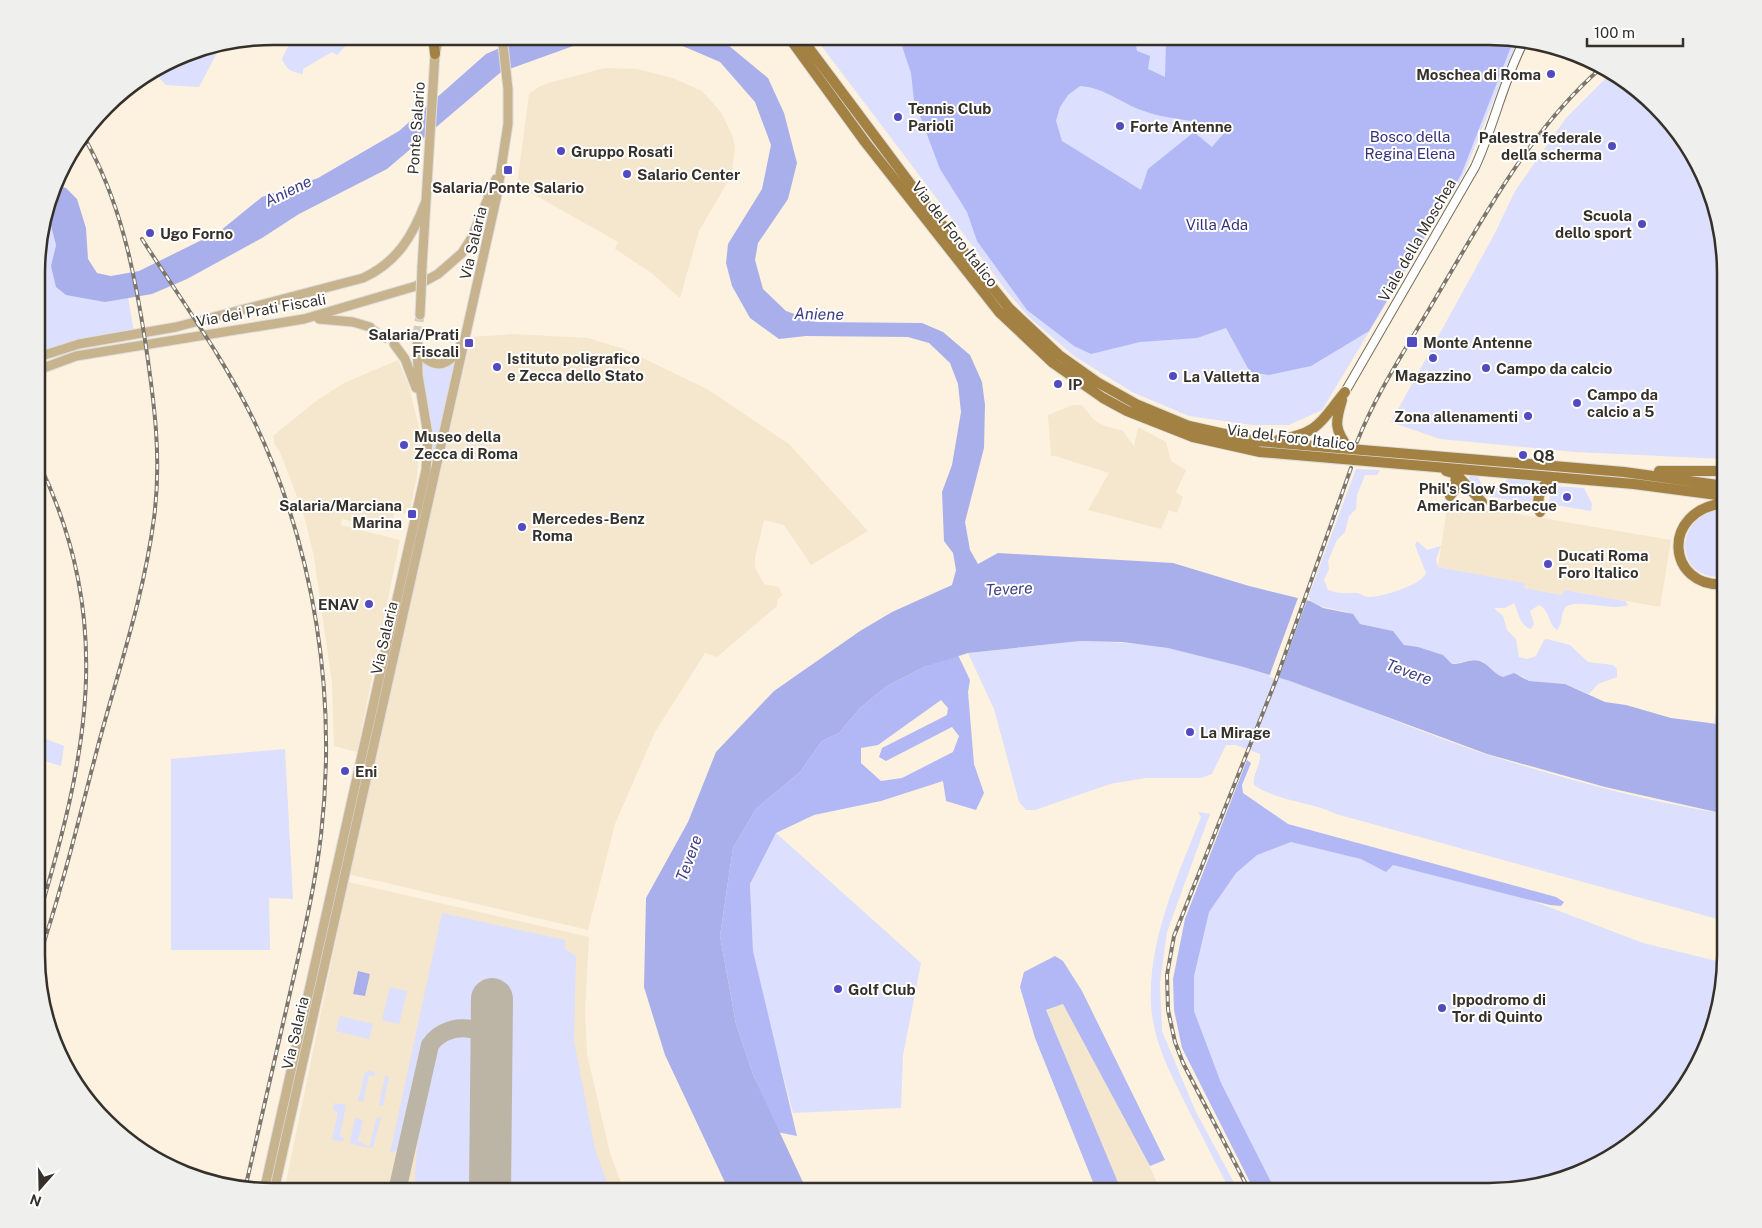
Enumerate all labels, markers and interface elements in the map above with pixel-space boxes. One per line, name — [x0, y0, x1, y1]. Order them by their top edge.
scale bar — [1587, 15, 1683, 47]
text: 100 m — [1594, 24, 1635, 41]
place label: Moschea di Roma — [1416, 66, 1541, 83]
marker: Moschea di Roma — [1545, 68, 1557, 80]
street label: Ponte Salario — [404, 81, 428, 175]
place label: Tennis Club Parioli — [908, 100, 991, 134]
marker: Tennis Club Parioli — [892, 111, 904, 123]
place label: Forte Antenne — [1130, 118, 1232, 135]
marker: Forte Antenne — [1114, 120, 1126, 132]
park label: Bosco della Regina Elena — [1365, 128, 1455, 162]
place label: Palestra federale della scherma — [1479, 129, 1602, 163]
marker: Palestra federale della scherma — [1606, 140, 1618, 152]
place label: Gruppo Rosati — [571, 143, 673, 160]
marker: Gruppo Rosati — [555, 145, 567, 157]
marker: Salaria/Ponte Salario — [502, 164, 514, 176]
place label: Salario Center — [637, 166, 740, 183]
marker: Salario Center — [621, 168, 633, 180]
water label: Aniene — [261, 171, 315, 211]
street label: Viale della Moschea — [1375, 176, 1459, 304]
street label: Via del Foro Italico — [909, 178, 1001, 290]
place label: Salaria/Ponte Salario — [432, 179, 584, 196]
street label: Via Salaria — [456, 205, 490, 281]
place label: Scuola dello sport — [1555, 207, 1632, 241]
park label: Villa Ada — [1186, 216, 1248, 233]
marker: Scuola dello sport — [1636, 218, 1648, 230]
place label: Ugo Forno — [160, 225, 233, 242]
marker: Ugo Forno — [144, 227, 156, 239]
street label: Via dei Prati Fiscali — [195, 290, 327, 330]
water label: Aniene — [794, 304, 844, 324]
place label: Salaria/Prati Fiscali — [368, 326, 459, 360]
place label: Monte Antenne — [1423, 334, 1532, 351]
marker: Monte Antenne — [1405, 335, 1419, 349]
marker: Salaria/Prati Fiscali — [463, 337, 475, 349]
place label: Istituto poligrafico e Zecca dello Stato — [507, 350, 644, 384]
marker: Magazzino — [1427, 352, 1439, 364]
place label: Campo da calcio — [1496, 360, 1613, 377]
marker: Istituto poligrafico e Zecca dello Stato — [491, 361, 503, 373]
marker: Campo da calcio — [1480, 362, 1492, 374]
place label: Magazzino — [1395, 367, 1472, 384]
place label: La Valletta — [1183, 368, 1260, 385]
marker: La Valletta — [1167, 370, 1179, 382]
place label: IP — [1068, 376, 1083, 393]
marker: IP — [1052, 378, 1064, 390]
place label: Campo da calcio a 5 — [1587, 386, 1658, 420]
marker: Campo da calcio a 5 — [1571, 397, 1583, 409]
place label: Zona allenamenti — [1394, 408, 1518, 425]
marker: Zona allenamenti — [1522, 410, 1534, 422]
street label: Via del Foro Italico — [1226, 421, 1356, 453]
place label: Museo della Zecca di Roma — [414, 428, 518, 462]
marker: Museo della Zecca di Roma — [398, 439, 410, 451]
place label: Q8 — [1533, 447, 1555, 464]
marker: Q8 — [1517, 449, 1529, 461]
place label: Phil's Slow Smoked American Barbecue — [1416, 480, 1557, 514]
marker: Phil's Slow Smoked American Barbecue — [1561, 491, 1573, 503]
place label: Salaria/Marciana Marina — [279, 497, 402, 531]
marker: Salaria/Marciana Marina — [406, 508, 418, 520]
place label: Mercedes-Benz Roma — [532, 510, 645, 544]
marker: Mercedes-Benz Roma — [516, 521, 528, 533]
place label: Ducati Roma Foro Italico — [1558, 547, 1648, 581]
marker: Ducati Roma Foro Italico — [1542, 558, 1554, 570]
water label: Tevere — [985, 578, 1033, 600]
place label: ENAV — [318, 596, 359, 613]
marker: ENAV — [363, 598, 375, 610]
street label: Via Salaria — [367, 600, 401, 676]
water label: Tevere — [1383, 655, 1435, 689]
place label: La Mirage — [1200, 724, 1271, 741]
marker: La Mirage — [1184, 726, 1196, 738]
place label: Eni — [355, 763, 377, 780]
marker: Eni — [339, 765, 351, 777]
water label: Tevere — [672, 832, 706, 884]
place label: Golf Club — [848, 981, 916, 998]
marker: Golf Club — [832, 983, 844, 995]
place label: Ippodromo di Tor di Quinto — [1452, 991, 1546, 1025]
street label: Via Salaria — [278, 995, 312, 1071]
marker: Ippodromo di Tor di Quinto — [1436, 1002, 1448, 1014]
north arrow — [15, 1163, 65, 1213]
text: N — [28, 1191, 43, 1210]

